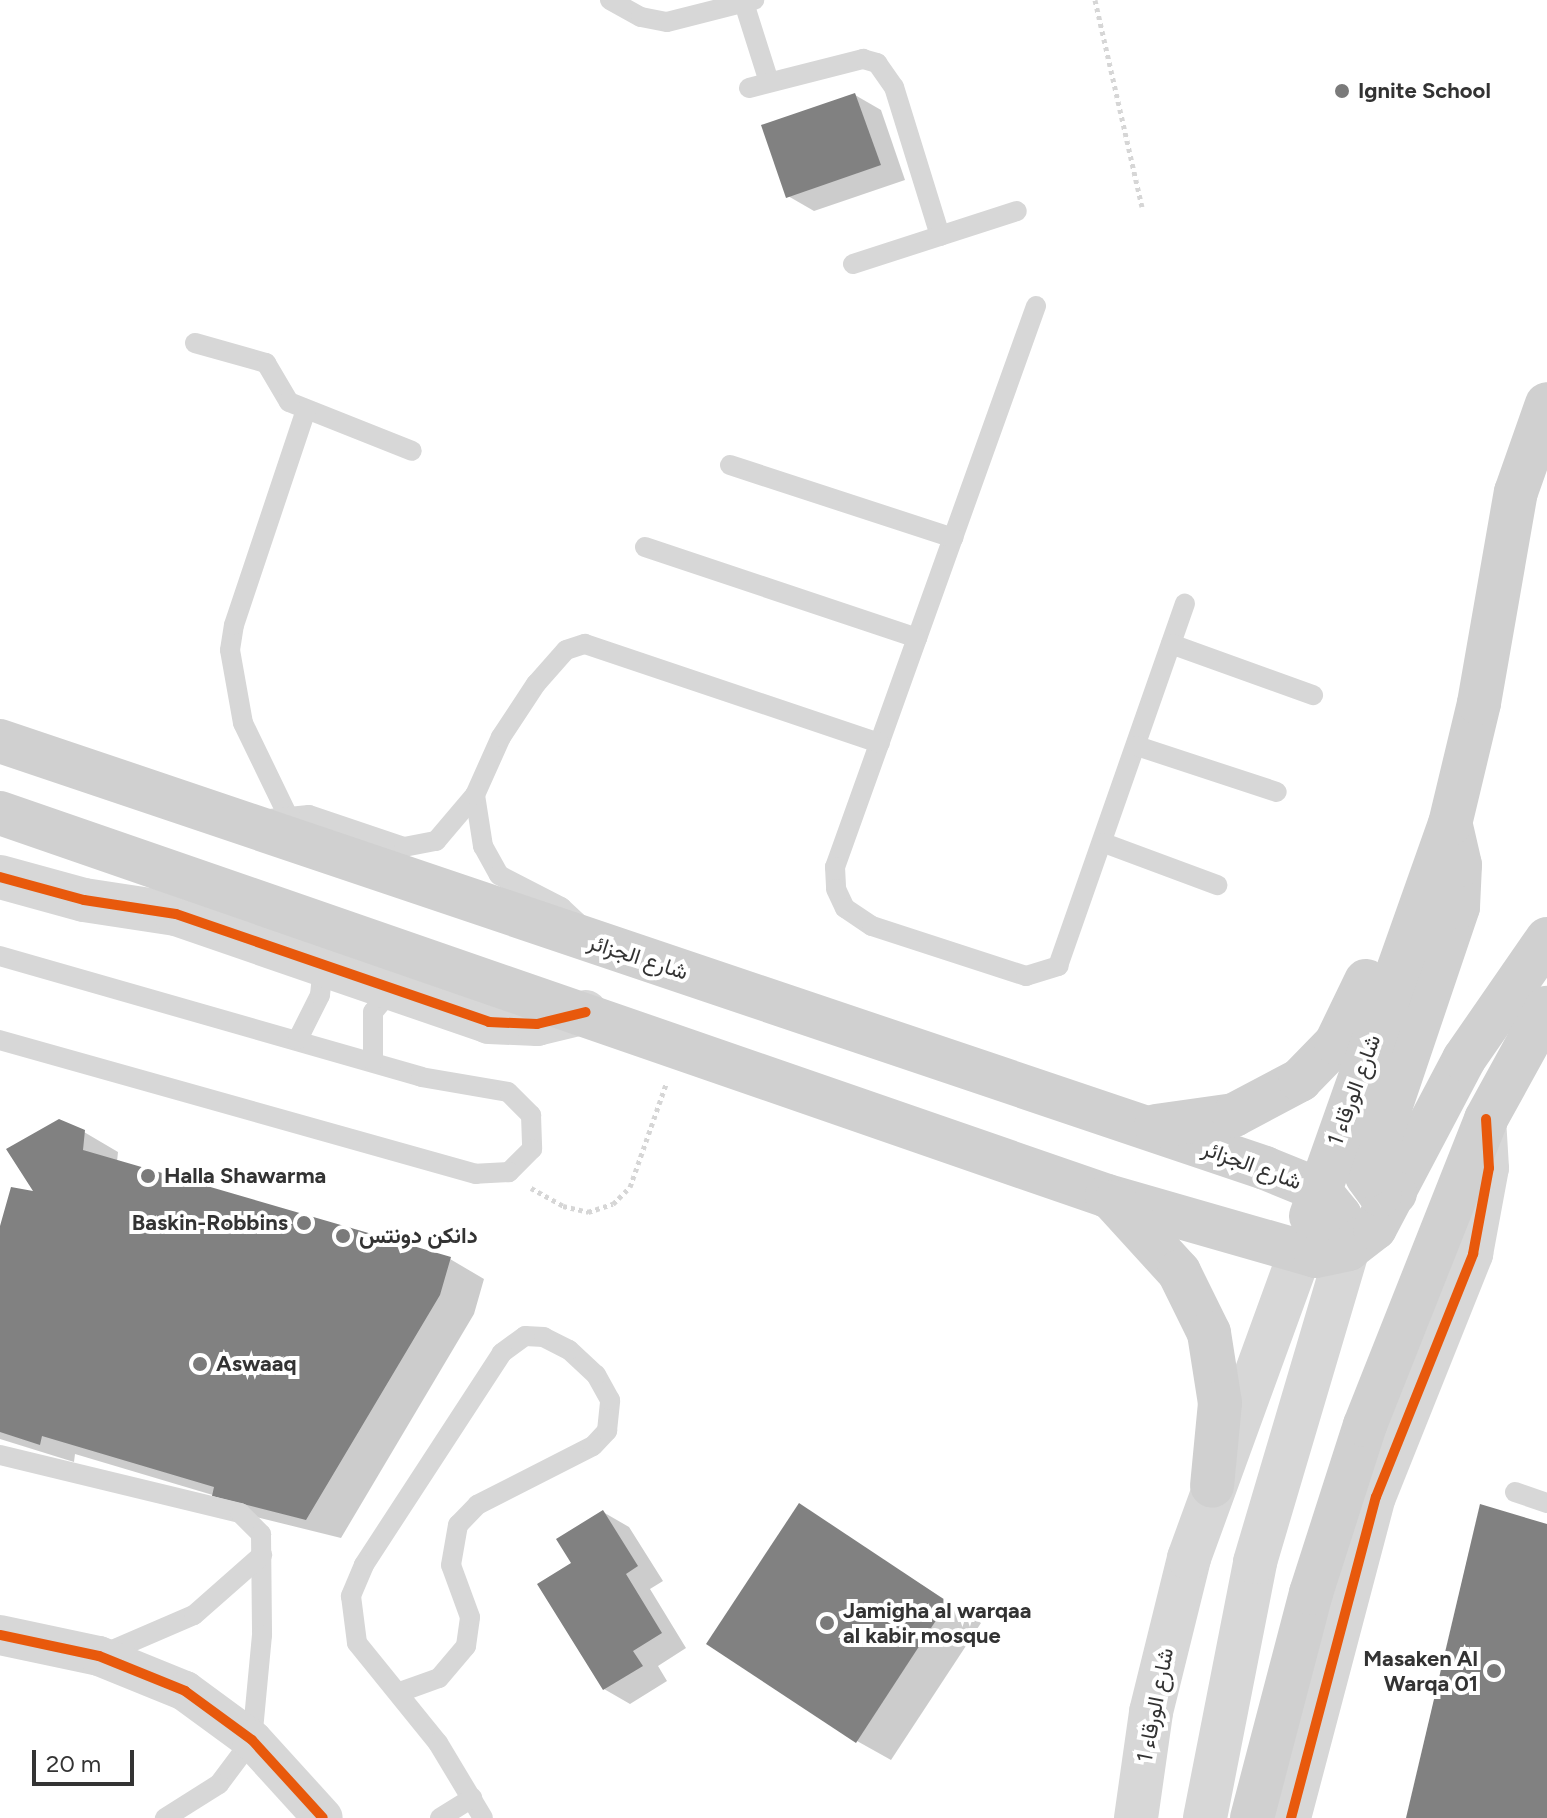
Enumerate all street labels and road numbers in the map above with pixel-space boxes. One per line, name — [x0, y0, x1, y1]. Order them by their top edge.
street label: شارع الجزائر — [585, 928, 691, 986]
street label: شارع الورقاء 1 — [1322, 1031, 1386, 1149]
street label: شارع الجزائر — [1199, 1135, 1305, 1195]
street label: شارع الورقاء 1 — [1131, 1645, 1179, 1765]

